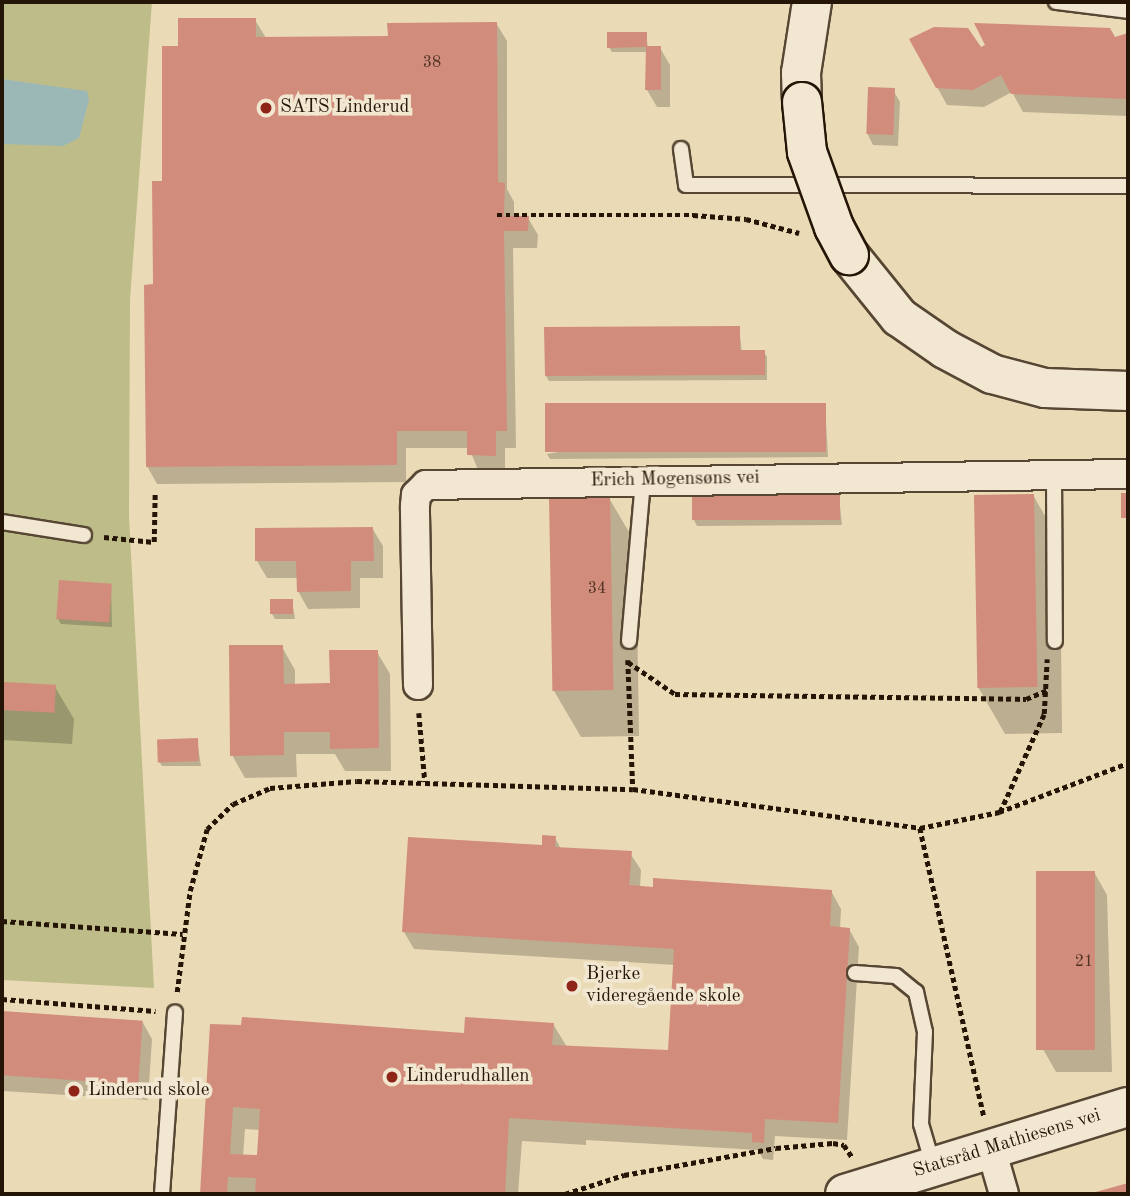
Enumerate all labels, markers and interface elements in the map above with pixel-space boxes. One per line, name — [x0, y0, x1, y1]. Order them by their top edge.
house number: 38 — [423, 53, 441, 73]
place label: SATS Linderud — [280, 97, 409, 119]
marker: SATS Linderud — [258, 100, 274, 116]
street label: Erich Mogensøns vei — [590, 467, 760, 493]
house number: 34 — [588, 579, 606, 599]
house number: 21 — [1075, 952, 1093, 972]
place label: Bjerke videregående skole — [586, 964, 740, 1008]
marker: Bjerke videregående skole — [564, 978, 580, 994]
place label: Linderudhallen — [406, 1066, 530, 1088]
marker: Linderudhallen — [384, 1069, 400, 1085]
place label: Linderud skole — [88, 1080, 209, 1102]
marker: Linderud skole — [66, 1083, 82, 1099]
street label: Statsråd Mathiesens vei — [910, 1105, 1104, 1183]

